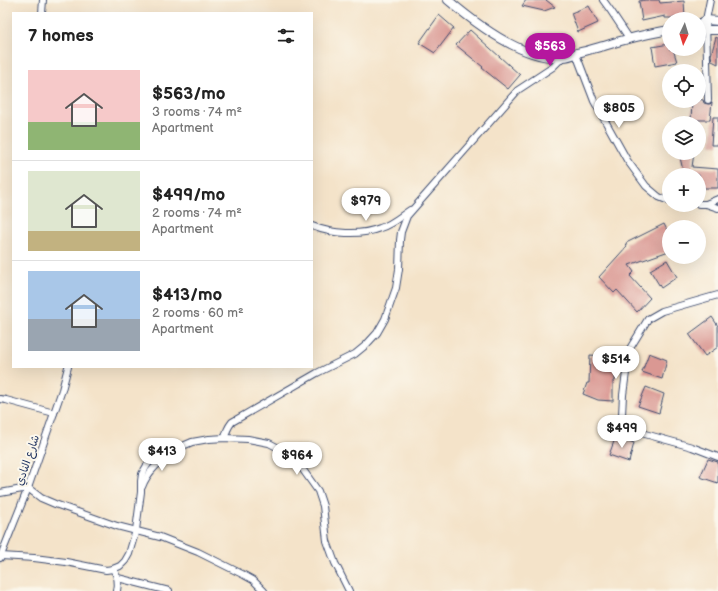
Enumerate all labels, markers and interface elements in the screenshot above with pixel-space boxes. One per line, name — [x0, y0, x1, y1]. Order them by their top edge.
north arrow — [662, 12, 706, 56]
map controls — [662, 12, 706, 264]
icon: filters — [275, 25, 297, 47]
text: 7 homes — [28, 26, 94, 46]
pin: $563 — [526, 33, 574, 67]
text: $563 — [534, 38, 566, 54]
button: locate — [662, 64, 706, 108]
text: $563/mo — [152, 84, 225, 104]
icon: home — [60, 86, 108, 134]
pin: $805 — [595, 95, 643, 129]
text: $805 — [603, 100, 635, 116]
text: 3 rooms · 74 m² — [152, 104, 242, 120]
button: layers — [662, 116, 706, 160]
text: Apartment — [152, 120, 213, 136]
button: + — [662, 168, 706, 212]
text: $499/mo — [152, 185, 225, 205]
icon: home — [60, 187, 108, 235]
pin: $979 — [342, 188, 390, 222]
text: $979 — [351, 193, 381, 209]
text: 2 rooms · 74 m² — [152, 205, 242, 221]
button: − — [662, 220, 706, 264]
text: Apartment — [152, 221, 213, 237]
text: $413/mo — [152, 285, 222, 305]
icon: home — [60, 287, 108, 335]
text: 2 rooms · 60 m² — [152, 305, 244, 321]
text: Apartment — [152, 321, 213, 337]
pin: $514 — [592, 346, 640, 380]
text: $514 — [601, 351, 631, 367]
pin: $499 — [598, 415, 646, 449]
text: $499 — [606, 420, 638, 436]
street label: شارع النادي — [13, 433, 44, 488]
pin: $413 — [138, 438, 186, 472]
pin: $964 — [273, 442, 321, 476]
text: $413 — [147, 443, 177, 459]
text: $964 — [281, 447, 313, 463]

